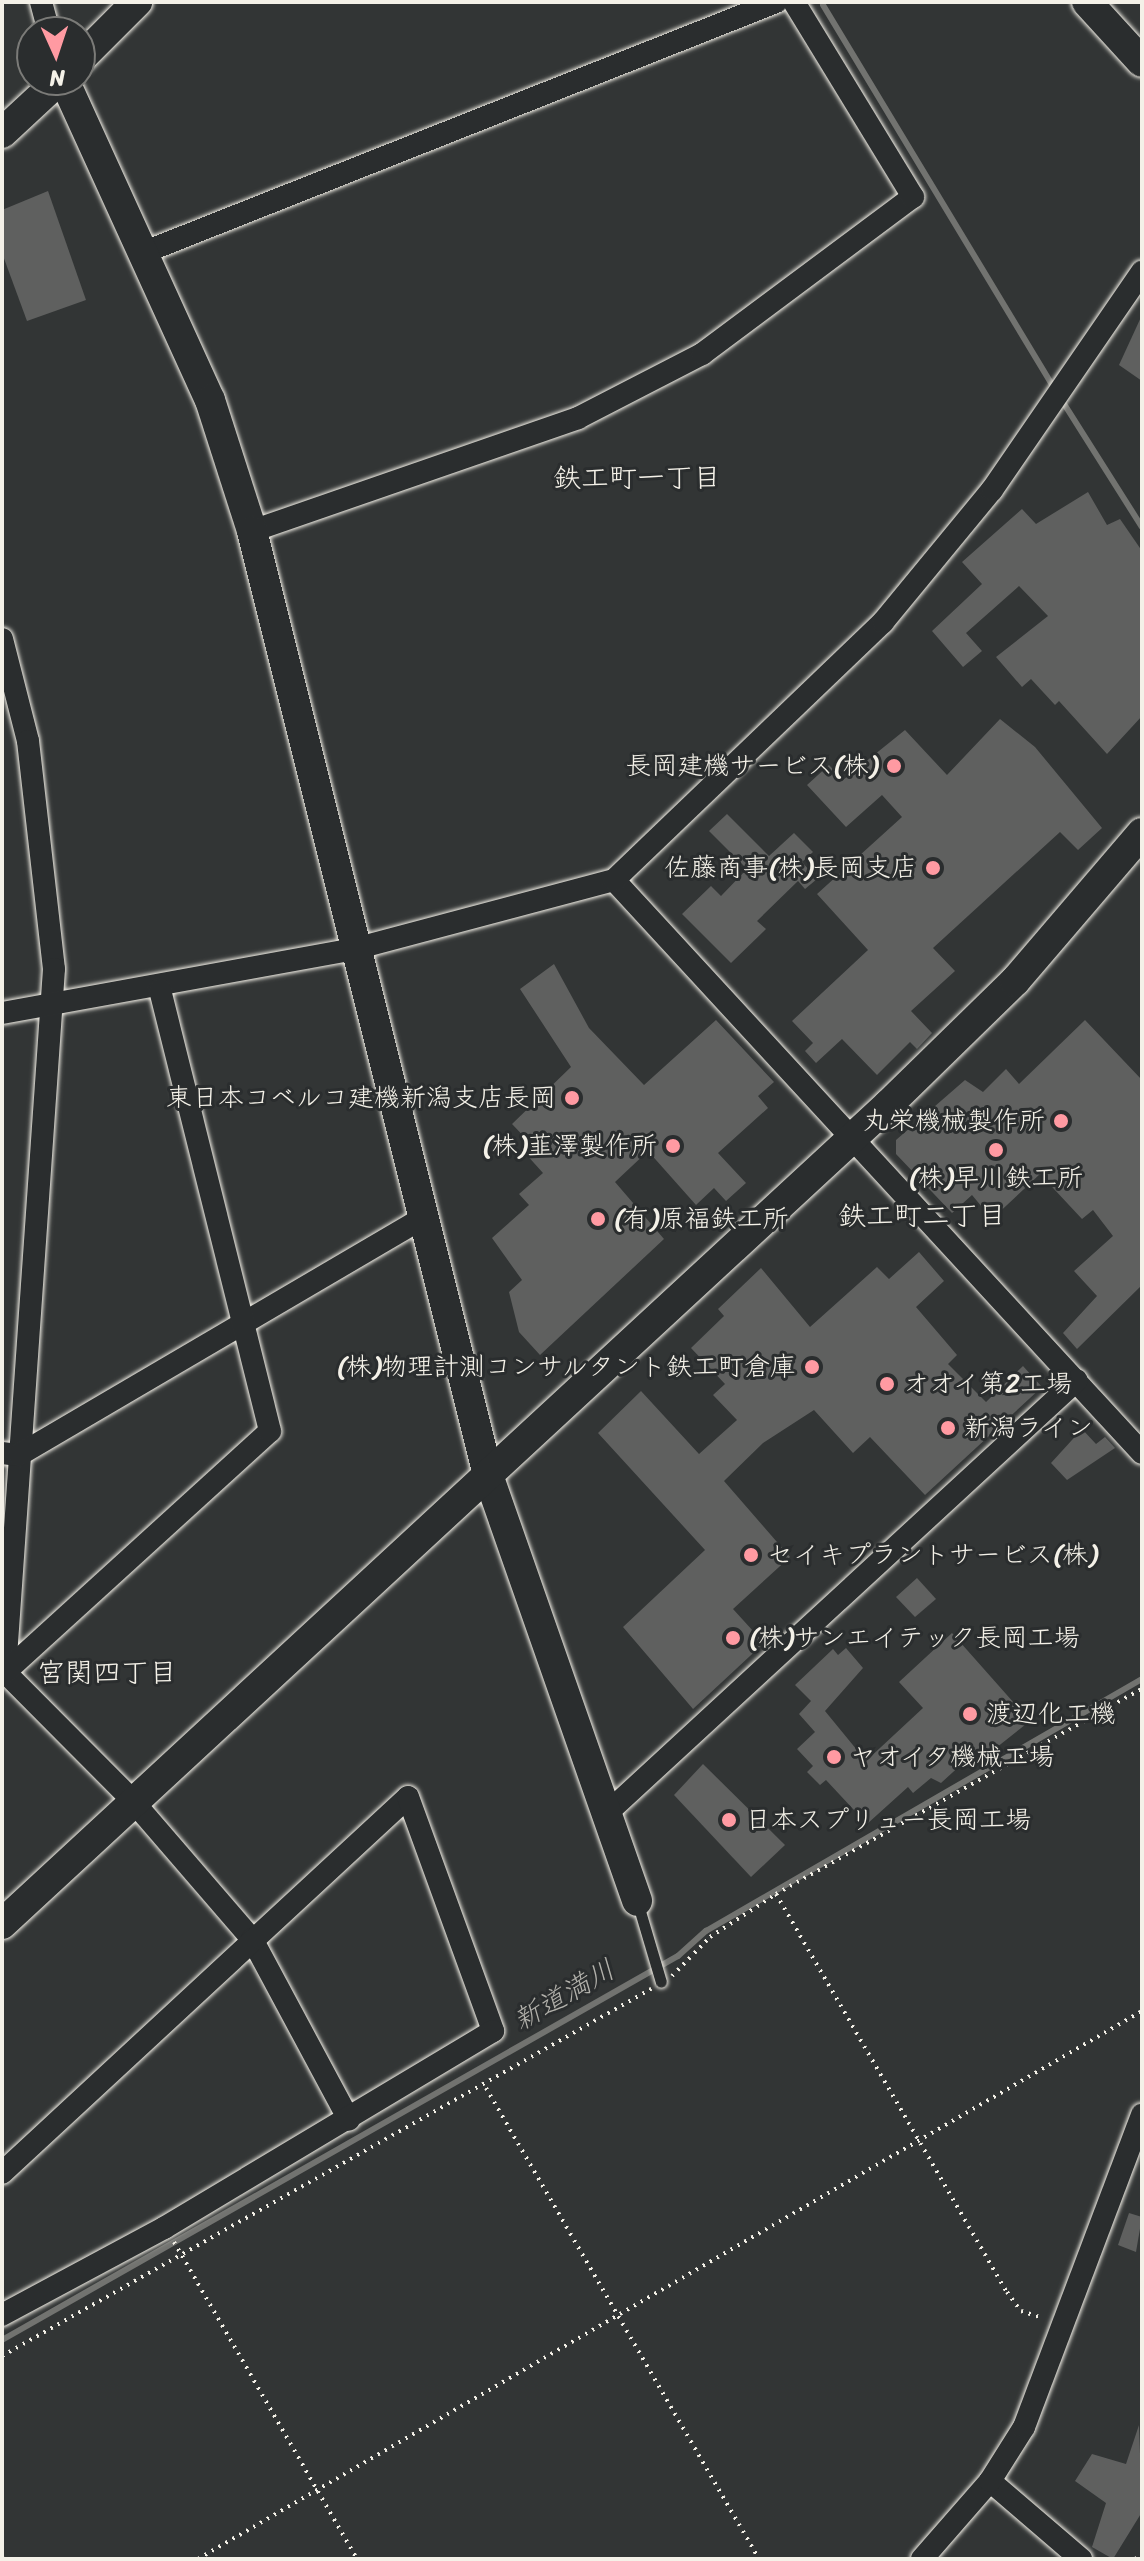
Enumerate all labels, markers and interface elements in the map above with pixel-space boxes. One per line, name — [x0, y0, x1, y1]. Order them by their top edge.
north arrow — [16, 16, 96, 96]
text: N — [49, 59, 66, 98]
district label: 鉄工町一丁目 — [553, 461, 721, 495]
place label: 長岡建機サービス(株) — [626, 750, 878, 782]
marker: 長岡建機サービス(株) — [885, 757, 903, 775]
place label: 佐藤商事(株)長岡支店 — [665, 852, 917, 884]
marker: 佐藤商事(株)長岡支店 — [924, 859, 942, 877]
place label: 東日本コベルコ建機新潟支店長岡 — [166, 1082, 556, 1114]
marker: 東日本コベルコ建機新潟支店長岡 — [563, 1089, 581, 1107]
place label: 丸栄機械製作所 — [863, 1105, 1045, 1137]
marker: 丸栄機械製作所 — [1052, 1112, 1070, 1130]
place label: (株)韮澤製作所 — [483, 1130, 657, 1162]
marker: (株)韮澤製作所 — [664, 1137, 682, 1155]
marker: (株)早川鉄工所 — [987, 1141, 1005, 1159]
place label: (株)早川鉄工所 — [909, 1162, 1083, 1194]
district label: 鉄工町二丁目 — [838, 1199, 1006, 1233]
place label: (有)原福鉄工所 — [614, 1203, 788, 1235]
marker: (有)原福鉄工所 — [589, 1210, 607, 1228]
place label: (株)物理計測コンサルタント鉄工町倉庫 — [336, 1351, 796, 1383]
marker: (株)物理計測コンサルタント鉄工町倉庫 — [803, 1358, 821, 1376]
place label: オオイ第2工場 — [903, 1368, 1074, 1400]
marker: オオイ第2工場 — [878, 1375, 896, 1393]
place label: 新潟ライン — [964, 1412, 1094, 1444]
marker: 新潟ライン — [939, 1419, 957, 1437]
place label: セイキプラントサービス(株) — [767, 1539, 1097, 1571]
marker: セイキプラントサービス(株) — [742, 1546, 760, 1564]
place label: (株)サンエイテック長岡工場 — [749, 1622, 1079, 1654]
marker: (株)サンエイテック長岡工場 — [724, 1629, 742, 1647]
district label: 宮関四丁目 — [37, 1656, 177, 1690]
place label: 渡辺化工機 — [986, 1698, 1116, 1730]
marker: 渡辺化工機 — [961, 1705, 979, 1723]
place label: ヤオイタ機械工場 — [850, 1741, 1058, 1773]
marker: ヤオイタ機械工場 — [825, 1748, 843, 1766]
place label: 日本スプリュー長岡工場 — [745, 1804, 1031, 1836]
marker: 日本スプリュー長岡工場 — [720, 1811, 738, 1829]
water label: 新道満川 — [507, 1952, 621, 2038]

